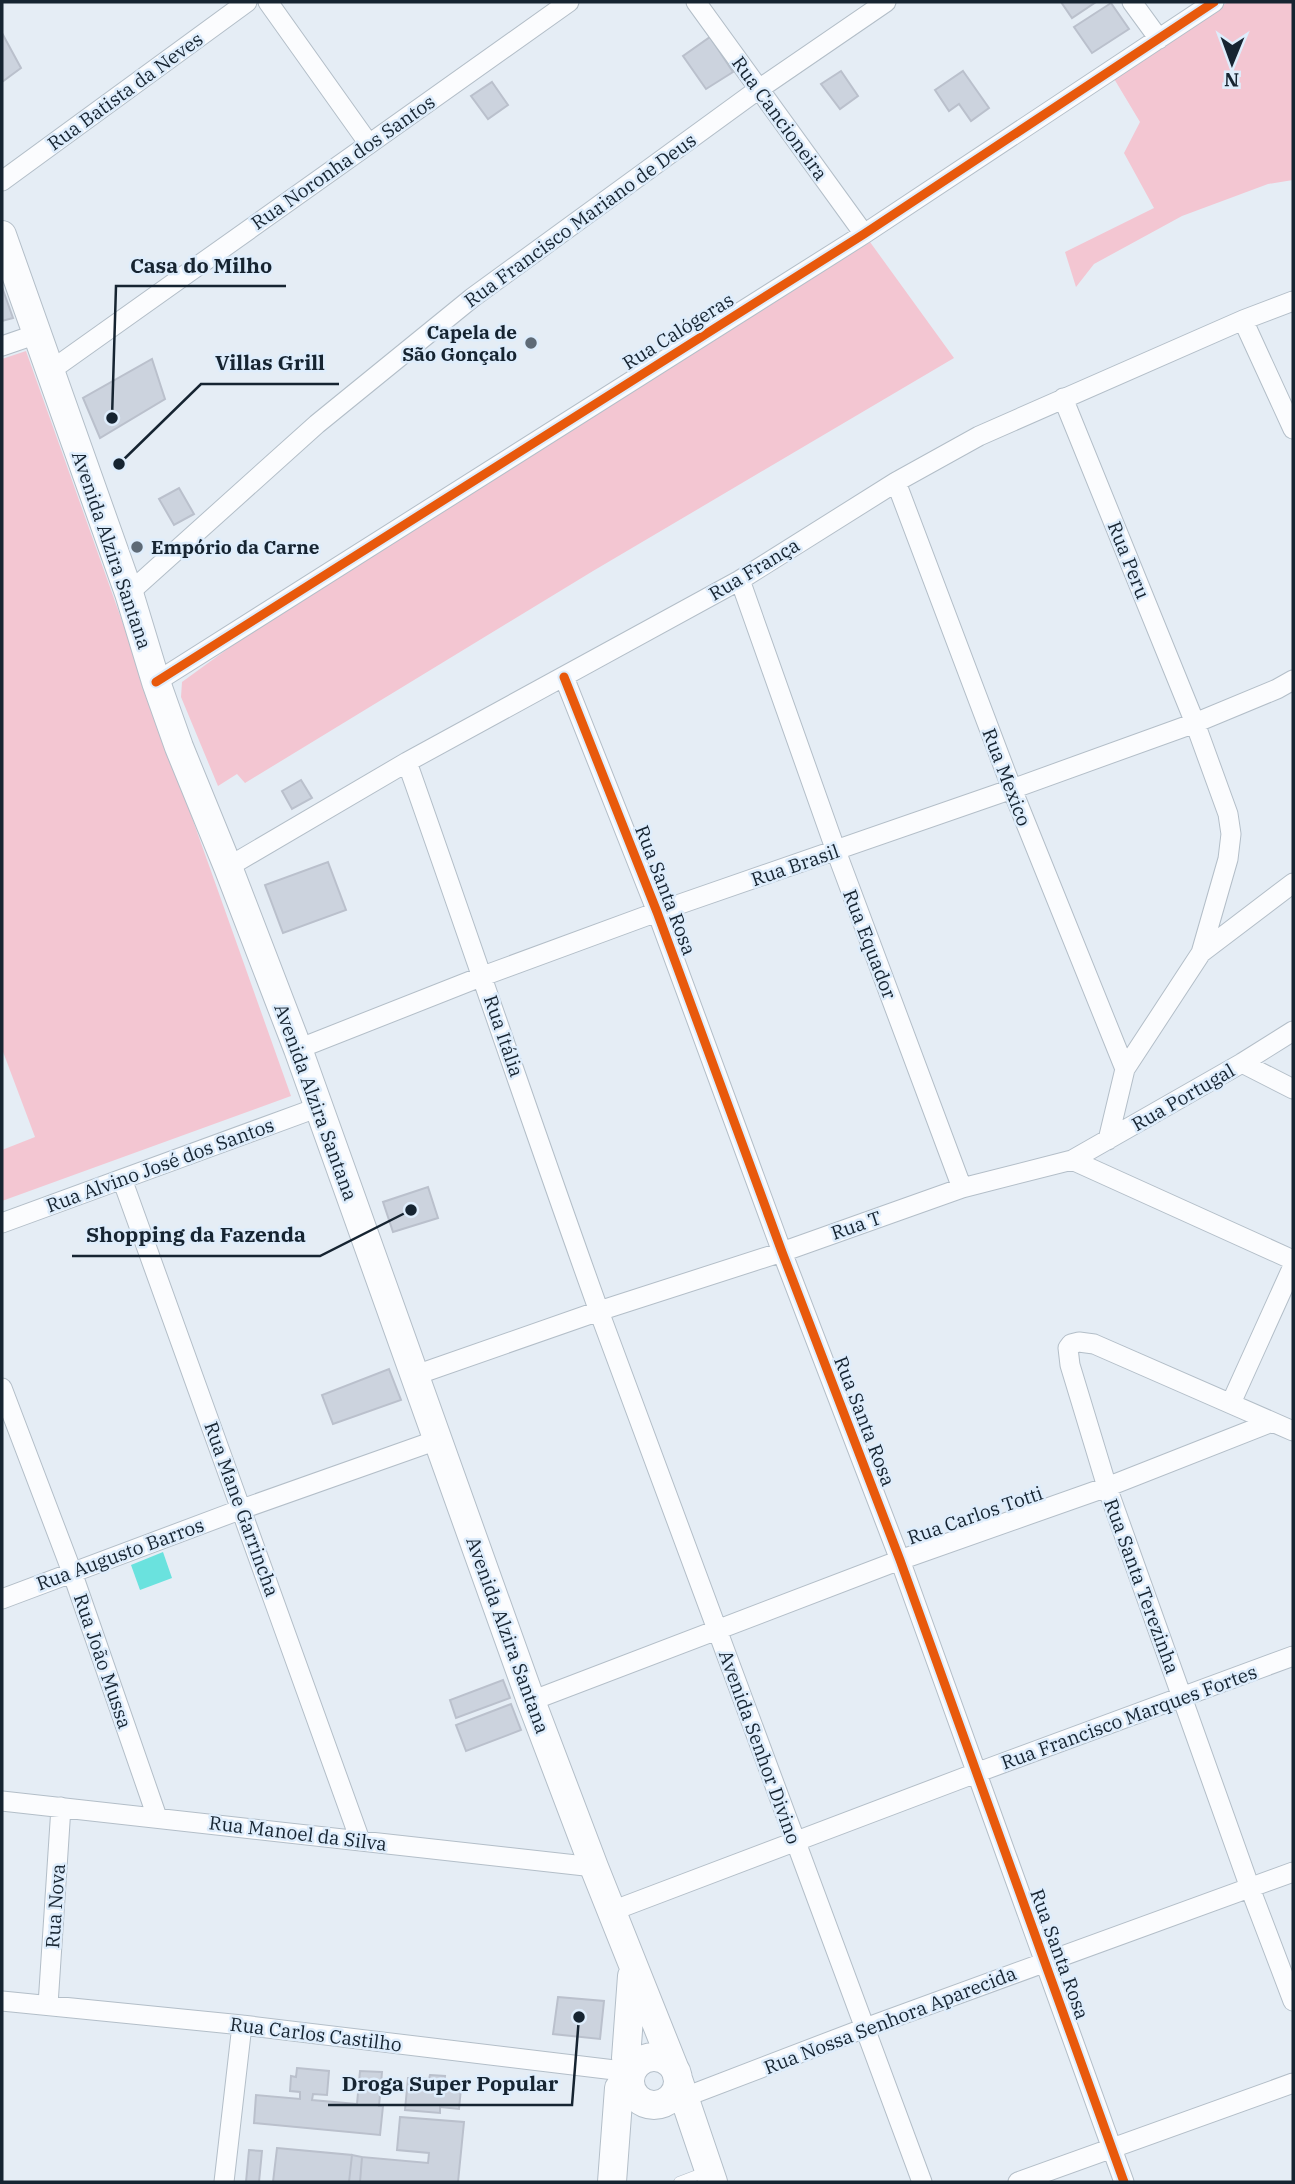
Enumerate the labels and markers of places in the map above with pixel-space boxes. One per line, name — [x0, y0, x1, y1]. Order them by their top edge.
callout: Casa do Milho — [116, 244, 286, 286]
place label: Capela de São Gonçalo — [402, 320, 517, 366]
marker: Capela de São Gonçalo — [523, 335, 539, 351]
callout: Villas Grill — [201, 342, 339, 384]
place label: Empório da Carne — [151, 535, 320, 559]
marker: Empório da Carne — [129, 539, 145, 555]
callout: Shopping da Fazenda — [72, 1214, 320, 1256]
callout: Droga Super Popular — [328, 2063, 572, 2105]

